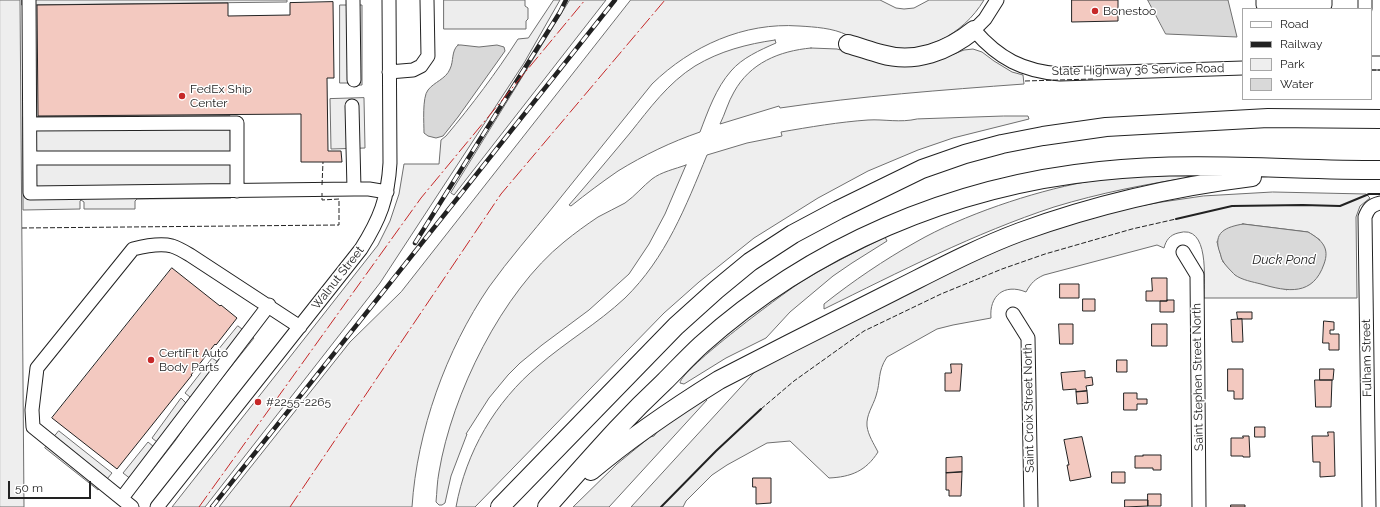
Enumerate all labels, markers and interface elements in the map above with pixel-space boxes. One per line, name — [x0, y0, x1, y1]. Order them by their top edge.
place label: Bonestoo — [1103, 4, 1156, 18]
marker: Bonestoo — [1090, 6, 1100, 16]
legend — [1242, 8, 1372, 100]
text: Road — [1280, 17, 1309, 31]
text: Railway — [1280, 37, 1322, 51]
text: Park — [1280, 57, 1305, 71]
street label: State Highway 36 Service Road — [1052, 61, 1224, 79]
text: Water — [1280, 77, 1314, 91]
place label: FedEx Ship Center — [190, 82, 252, 110]
marker: FedEx Ship Center — [177, 91, 187, 101]
street label: Walnut Street — [309, 244, 367, 312]
water label: Duck Pond — [1252, 252, 1316, 268]
street label: Saint Stephen Street North — [1190, 303, 1206, 451]
street label: Fulham Street — [1359, 319, 1375, 397]
street label: Saint Croix Street North — [1021, 343, 1037, 473]
place label: CertiFit Auto Body Parts — [159, 346, 228, 374]
marker: CertiFit Auto Body Parts — [146, 355, 156, 365]
place label: #2255-2265 — [266, 395, 331, 409]
marker: #2255-2265 — [253, 397, 263, 407]
scale bar — [10, 473, 93, 499]
text: 50 m — [15, 481, 43, 495]

